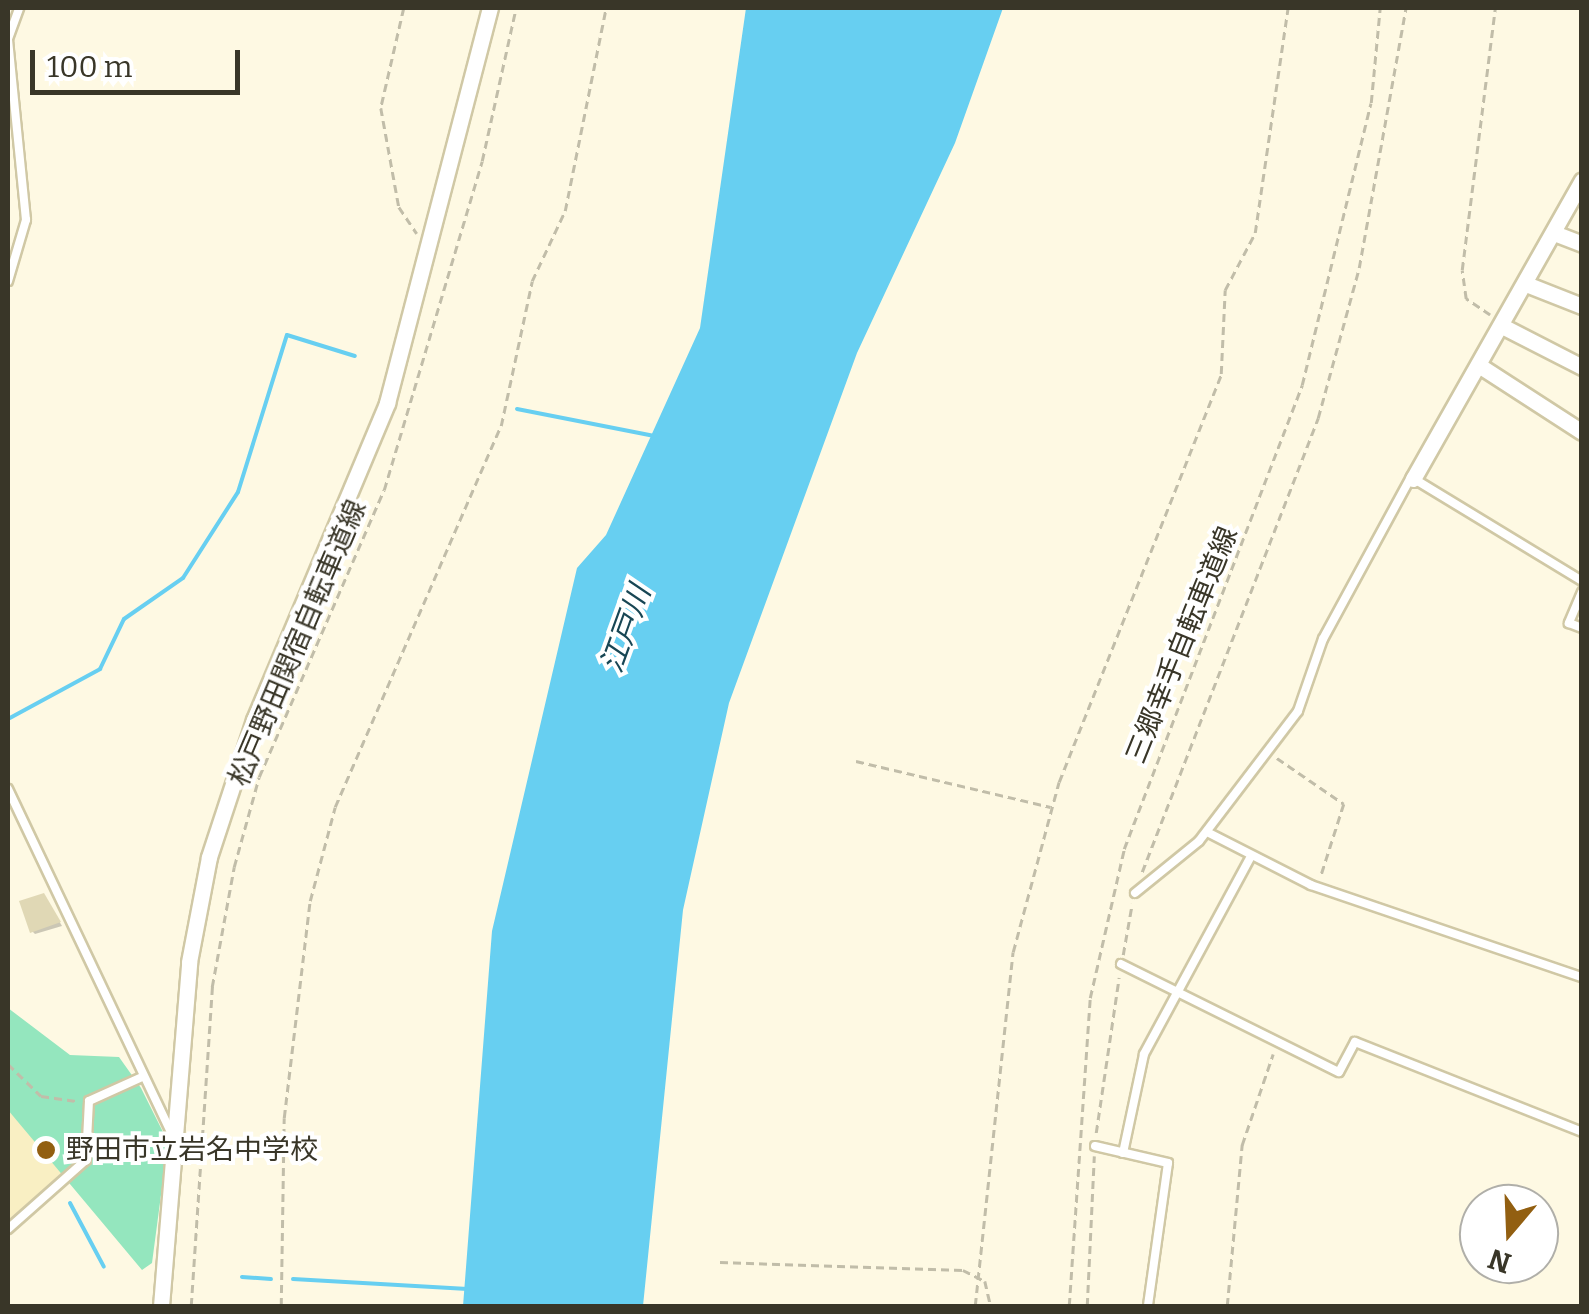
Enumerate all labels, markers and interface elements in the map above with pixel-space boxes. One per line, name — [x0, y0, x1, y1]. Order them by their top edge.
scale bar — [35, 30, 245, 92]
text: 100 m — [47, 49, 132, 85]
street label: 松戸野田関宿自転車道線 — [222, 495, 374, 791]
street label: 三郷幸手自転車道線 — [1119, 522, 1245, 768]
water label: 江戸川 — [594, 581, 658, 677]
place label: 野田市立岩名中学校 — [66, 1133, 318, 1167]
marker: 野田市立岩名中学校 — [35, 1139, 57, 1161]
north arrow — [1459, 1184, 1559, 1284]
text: N — [1484, 1242, 1515, 1280]

